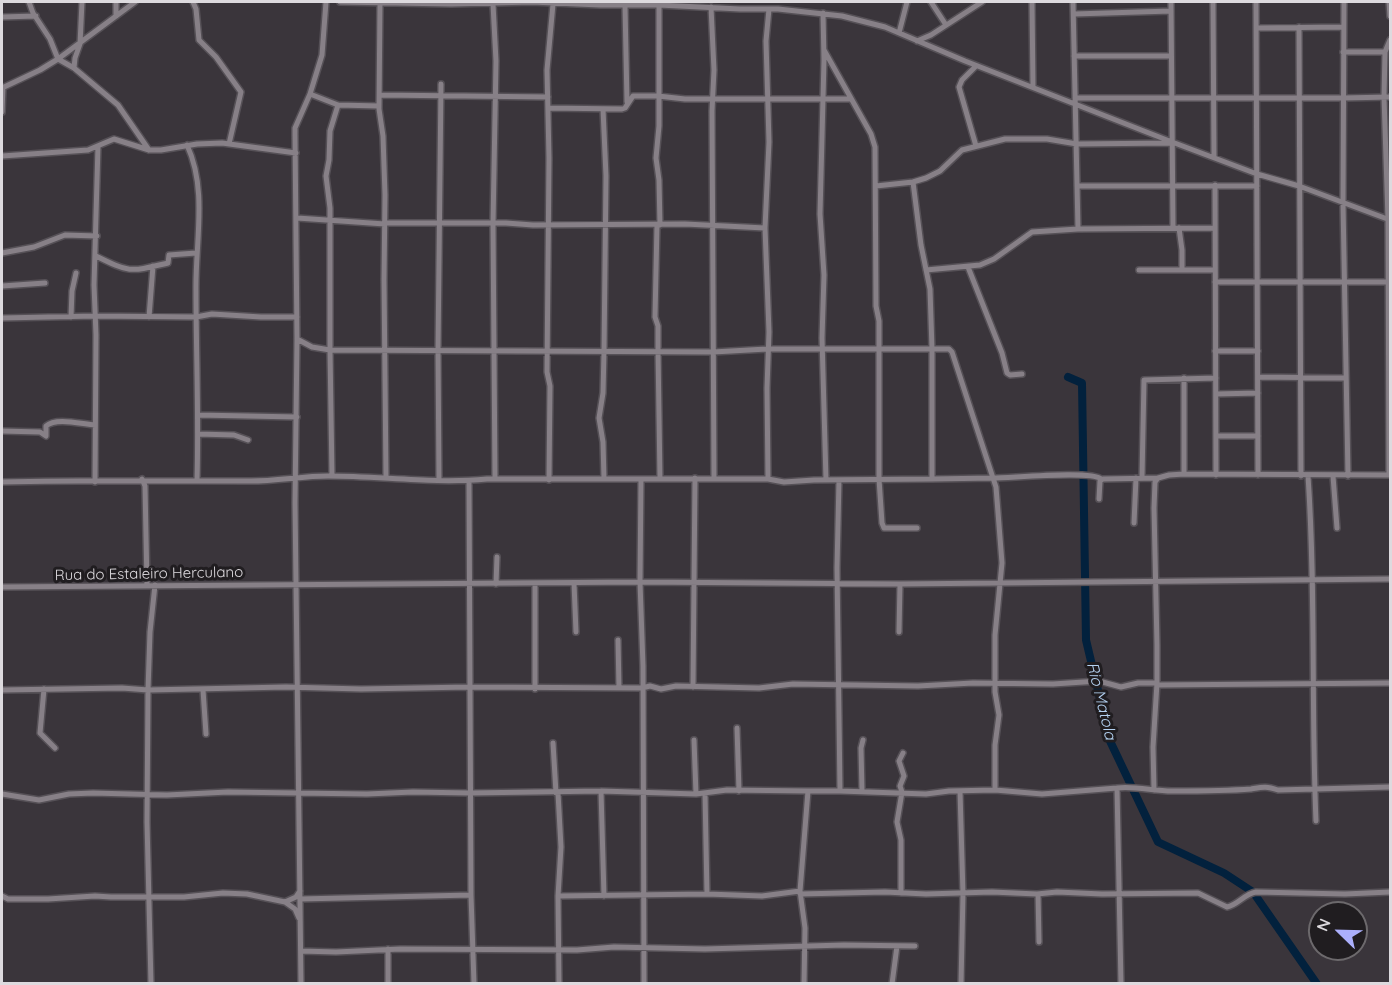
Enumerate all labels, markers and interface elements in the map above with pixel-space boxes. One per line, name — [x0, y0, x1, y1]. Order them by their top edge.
street label: Rua do Estaleiro Herculano — [55, 563, 243, 585]
water label: Rio Matola — [1082, 660, 1120, 742]
north arrow — [1308, 901, 1368, 961]
text: N — [1312, 915, 1335, 934]

